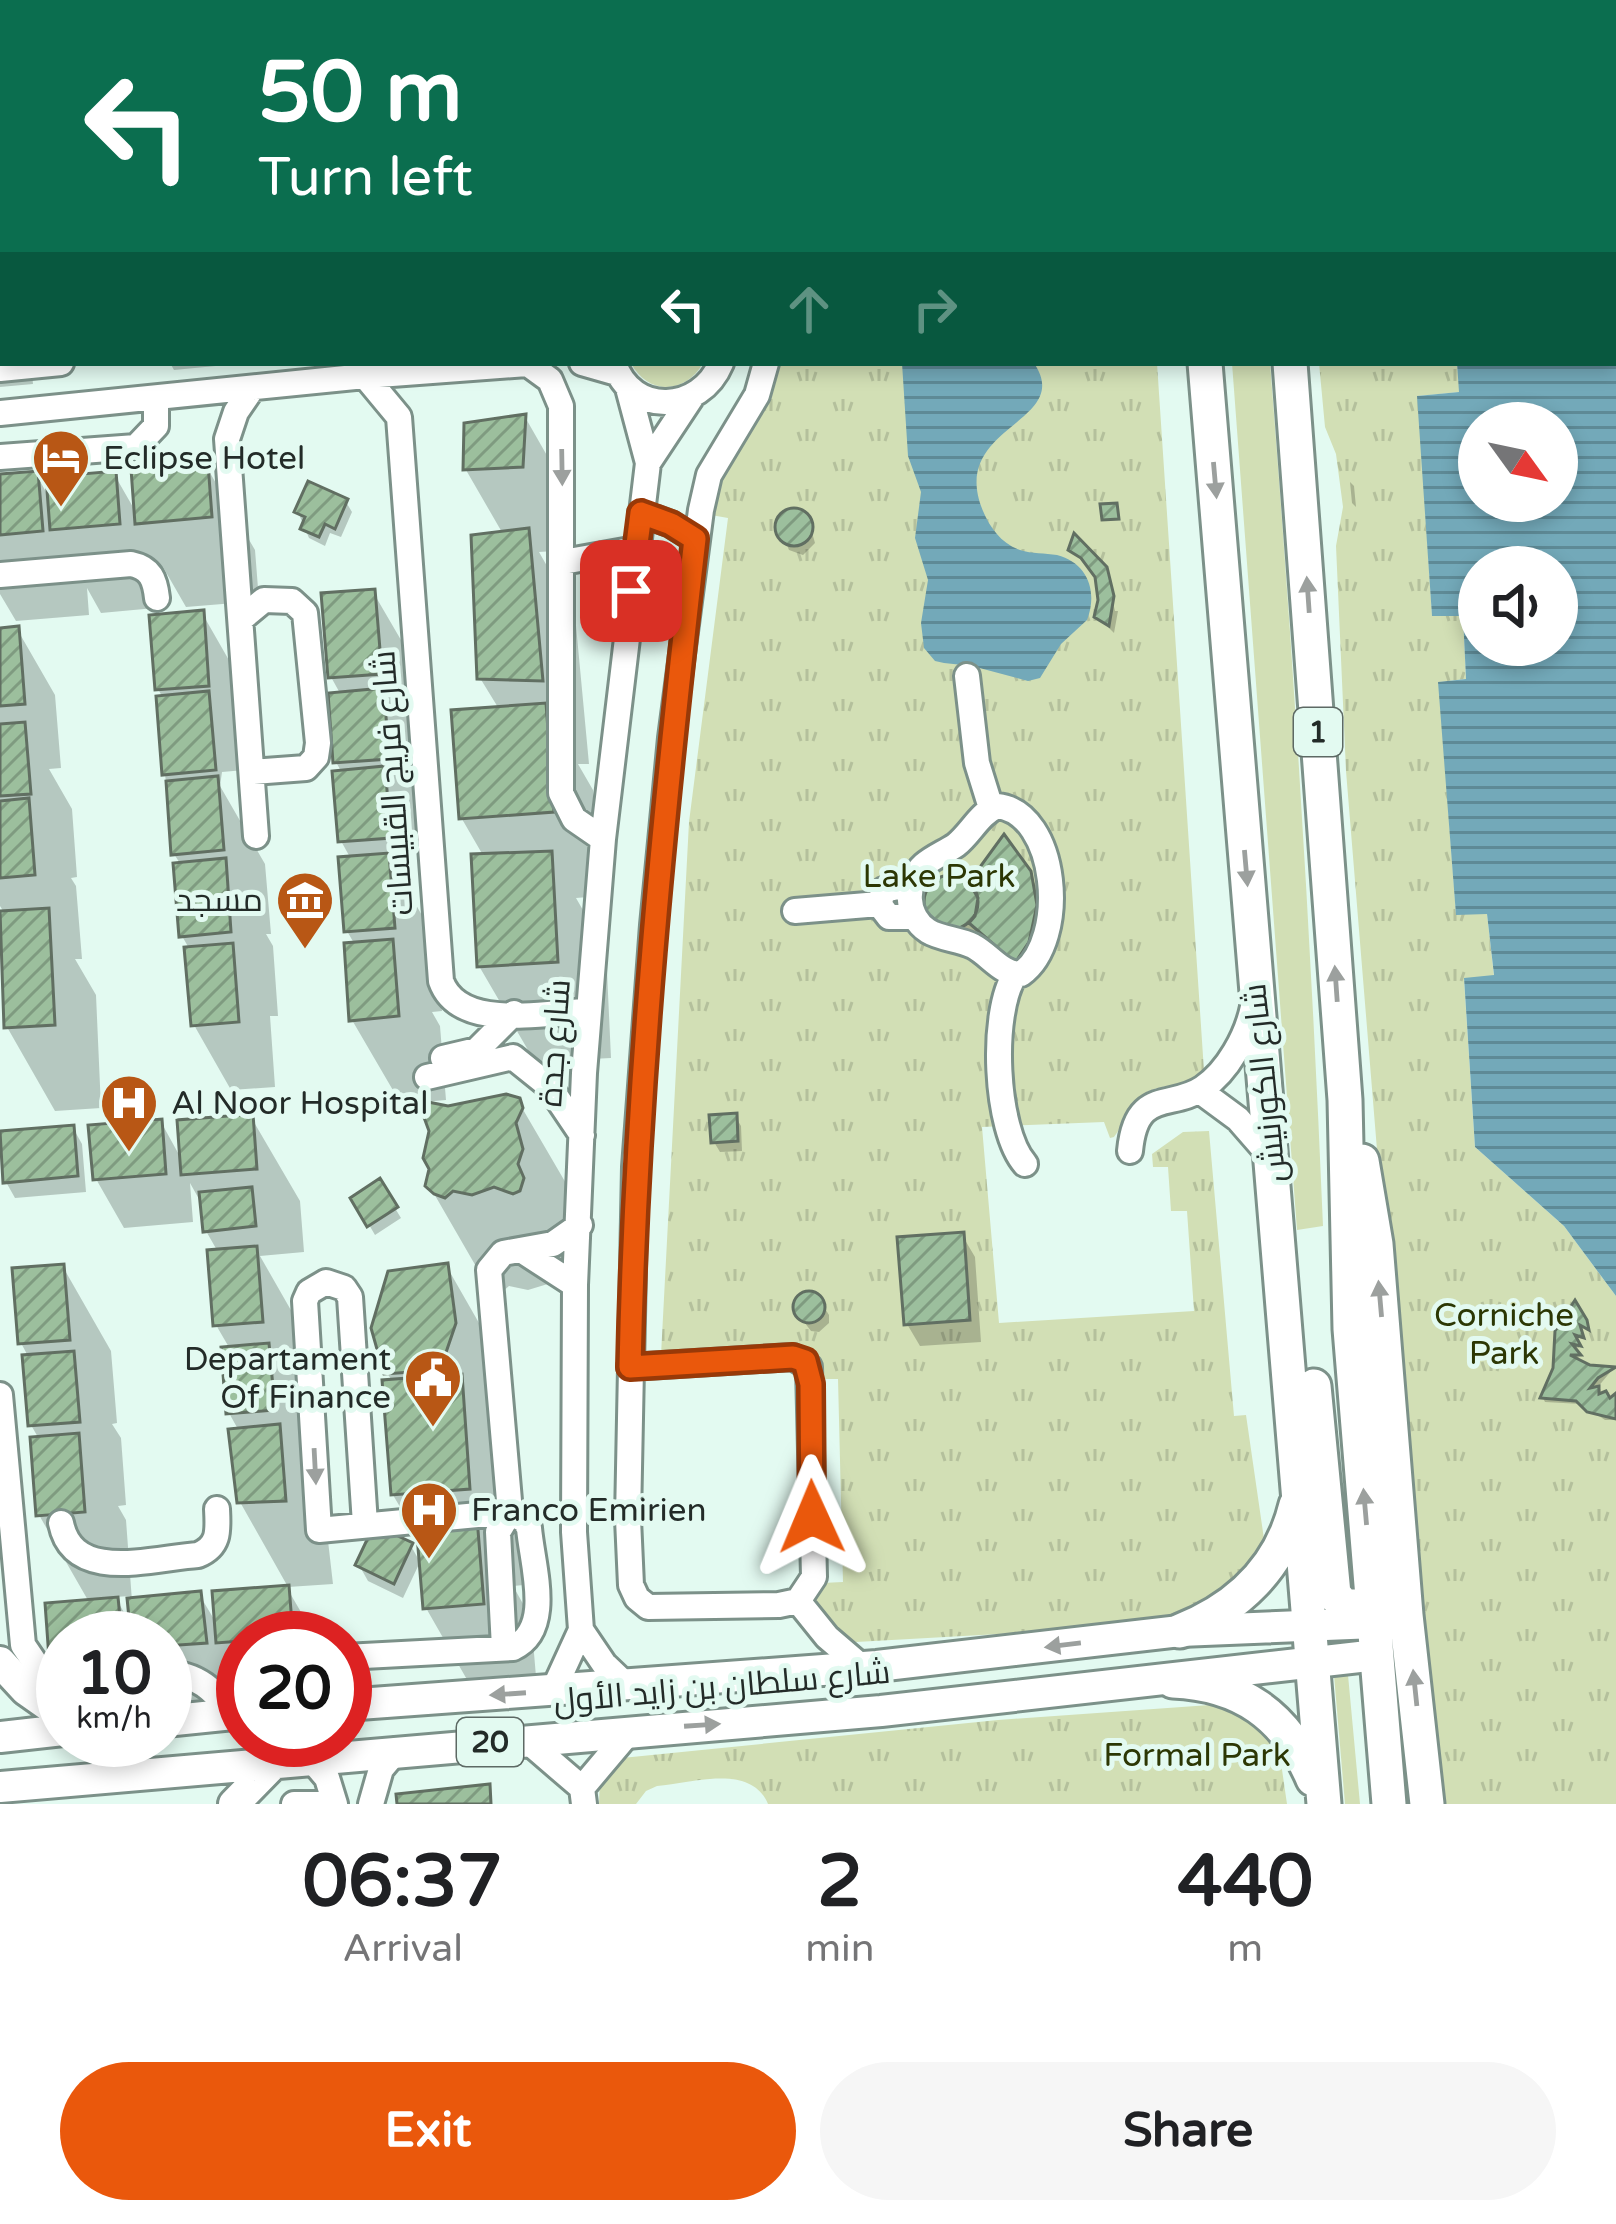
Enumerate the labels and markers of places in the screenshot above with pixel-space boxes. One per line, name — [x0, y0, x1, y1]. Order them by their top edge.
hotel icon: Eclipse Hotel — [30, 427, 92, 509]
place label: Eclipse Hotel — [103, 439, 305, 478]
pin — [580, 540, 682, 642]
museum icon: مسجد — [274, 869, 336, 951]
place label: مسجد — [176, 881, 263, 920]
hospital icon: Al Noor Hospital — [98, 1072, 160, 1154]
place label: Al Noor Hospital — [171, 1084, 428, 1123]
place label: Departament Of Finance — [184, 1340, 391, 1417]
public building icon: Departament Of Finance — [402, 1347, 464, 1429]
hospital icon: Franco Emirien — [398, 1479, 460, 1561]
place label: Franco Emirien — [471, 1491, 707, 1530]

